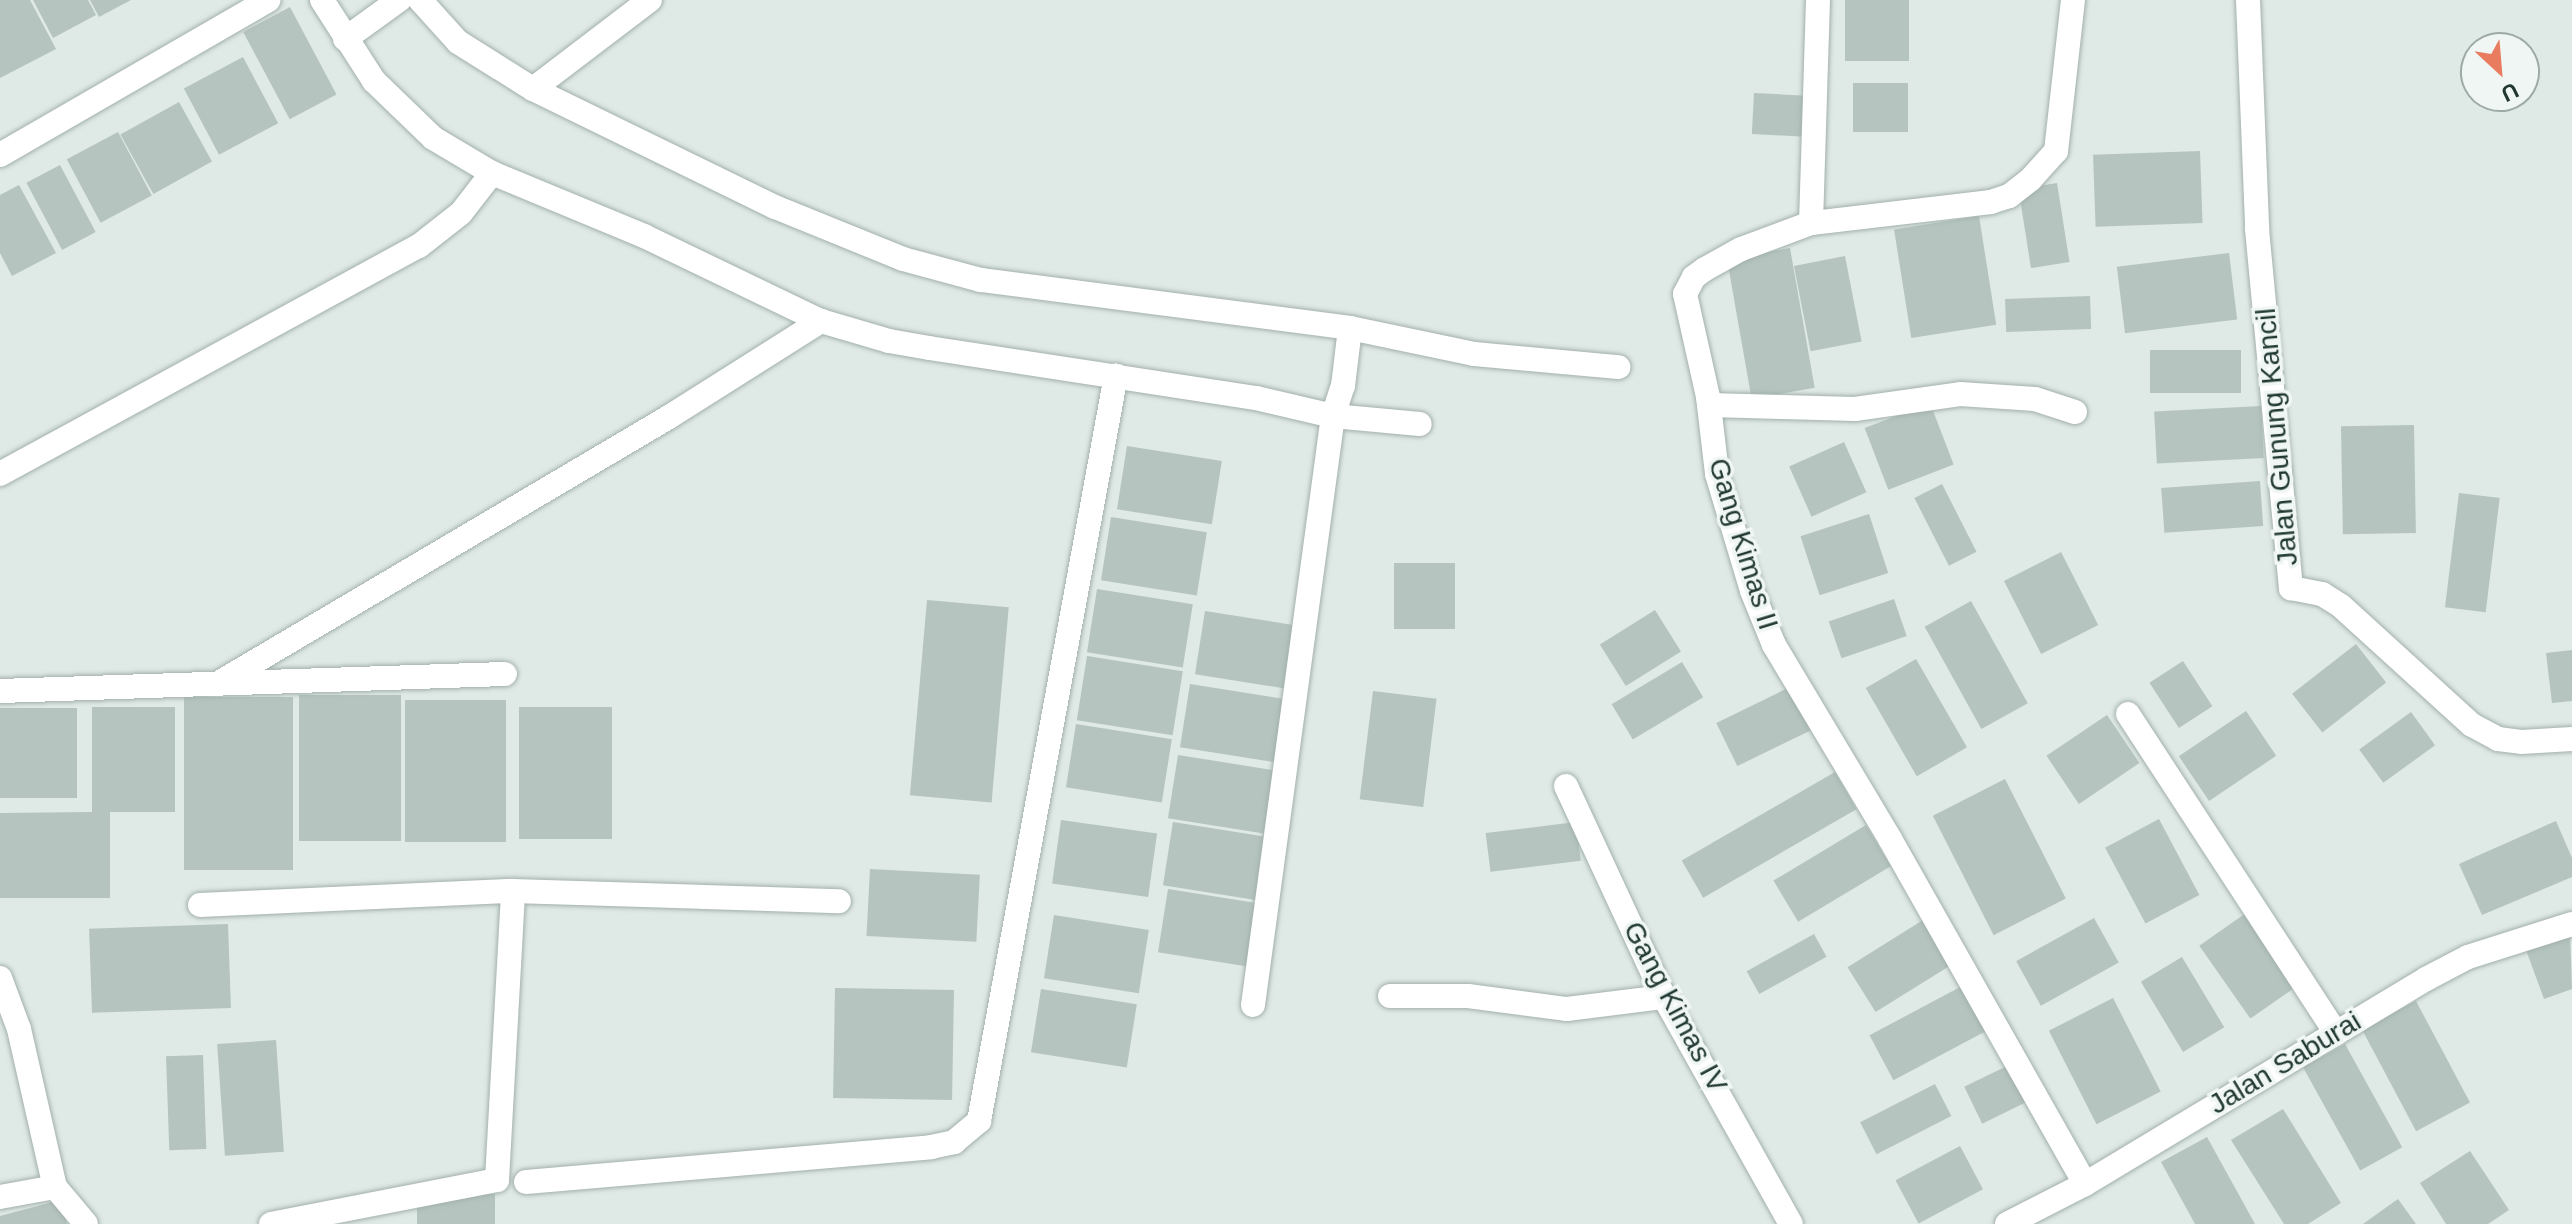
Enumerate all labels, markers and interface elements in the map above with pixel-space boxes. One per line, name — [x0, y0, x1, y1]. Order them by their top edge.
north arrow — [2460, 32, 2540, 112]
text: U — [2497, 78, 2522, 107]
street label: Jalan Gunung Kancil — [2249, 307, 2305, 567]
street label: Gang Kimas II — [1701, 454, 1785, 634]
street label: Gang Kimas IV — [1616, 916, 1734, 1098]
street label: Jalan Saburai — [2203, 1005, 2367, 1121]

